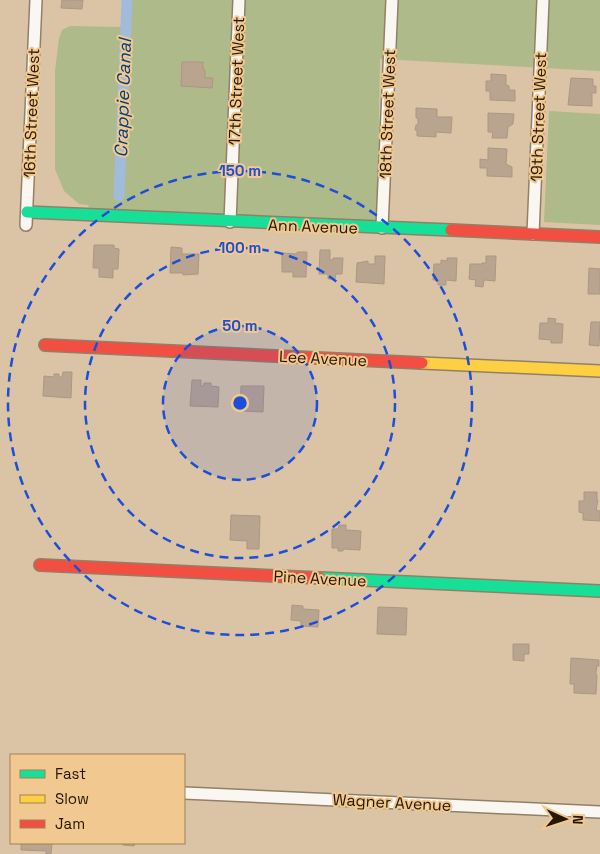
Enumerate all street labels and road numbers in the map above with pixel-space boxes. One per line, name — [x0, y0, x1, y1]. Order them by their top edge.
street label: 17th Street West — [224, 16, 249, 146]
street label: 16th Street West — [19, 48, 44, 178]
street label: 18th Street West — [375, 49, 400, 179]
street label: 19th Street West — [526, 52, 551, 182]
street label: Ann Avenue — [268, 214, 358, 239]
street label: Lee Avenue — [278, 346, 367, 371]
street label: Pine Avenue — [273, 566, 367, 591]
street label: Wagner Avenue — [332, 789, 452, 816]

